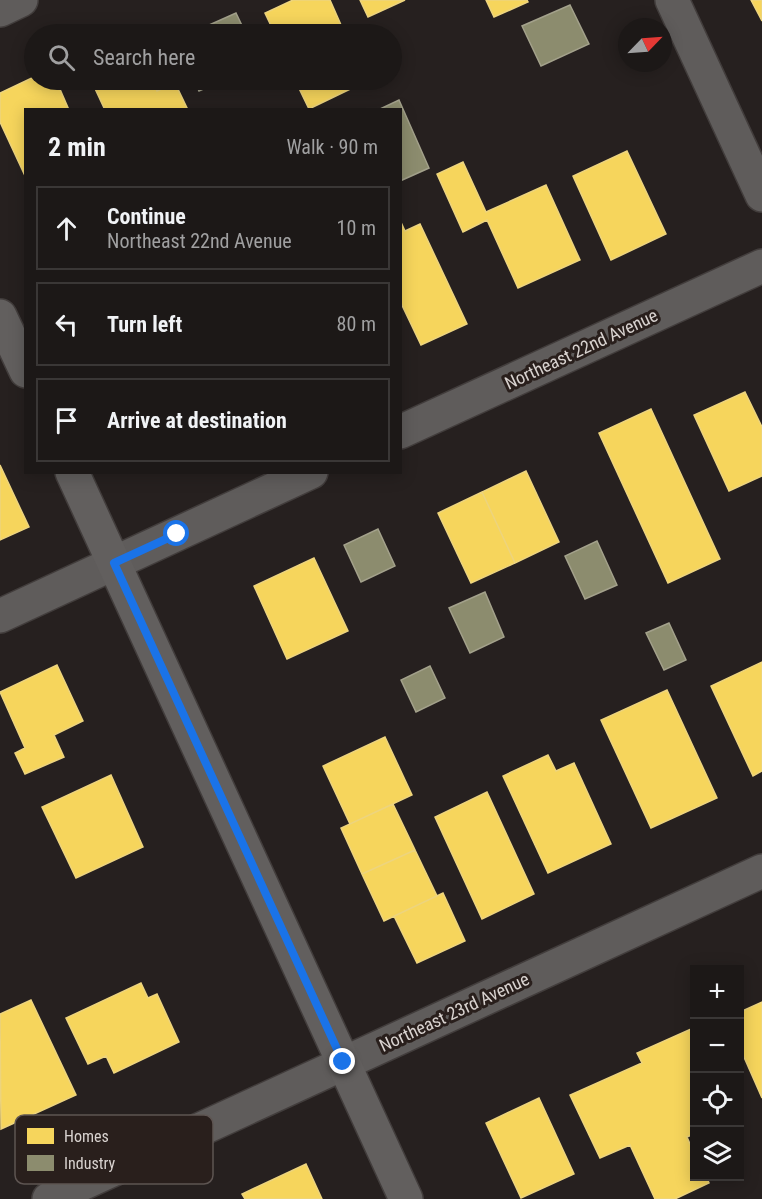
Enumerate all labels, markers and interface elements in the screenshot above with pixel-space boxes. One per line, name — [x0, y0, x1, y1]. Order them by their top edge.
north arrow — [618, 18, 672, 72]
search box — [24, 24, 402, 90]
icon: search — [45, 41, 78, 74]
text: Search here — [93, 45, 195, 70]
text: 2 min — [48, 132, 106, 162]
text: Walk · 90 m — [286, 135, 378, 159]
text: Continue — [107, 204, 186, 229]
icon: ahead — [50, 212, 83, 245]
text: 10 m — [337, 216, 376, 240]
text: Northeast 22nd Avenue — [107, 229, 292, 253]
street label: Northeast 22nd Avenue — [501, 304, 661, 394]
icon: left — [50, 308, 83, 341]
text: Turn left — [107, 312, 182, 337]
text: 80 m — [337, 312, 376, 336]
icon: arrive — [50, 404, 83, 437]
text: Arrive at destination — [107, 408, 287, 433]
route start — [163, 520, 189, 546]
map controls — [690, 965, 744, 1181]
button: + — [690, 965, 744, 1019]
street label: Northeast 23rd Avenue — [376, 968, 532, 1056]
button: − — [690, 1019, 744, 1073]
route end — [329, 1048, 355, 1074]
button: locate — [690, 1073, 744, 1127]
legend — [15, 1115, 213, 1184]
text: Homes — [64, 1127, 109, 1146]
button: layers — [690, 1127, 744, 1181]
text: Industry — [64, 1154, 115, 1173]

